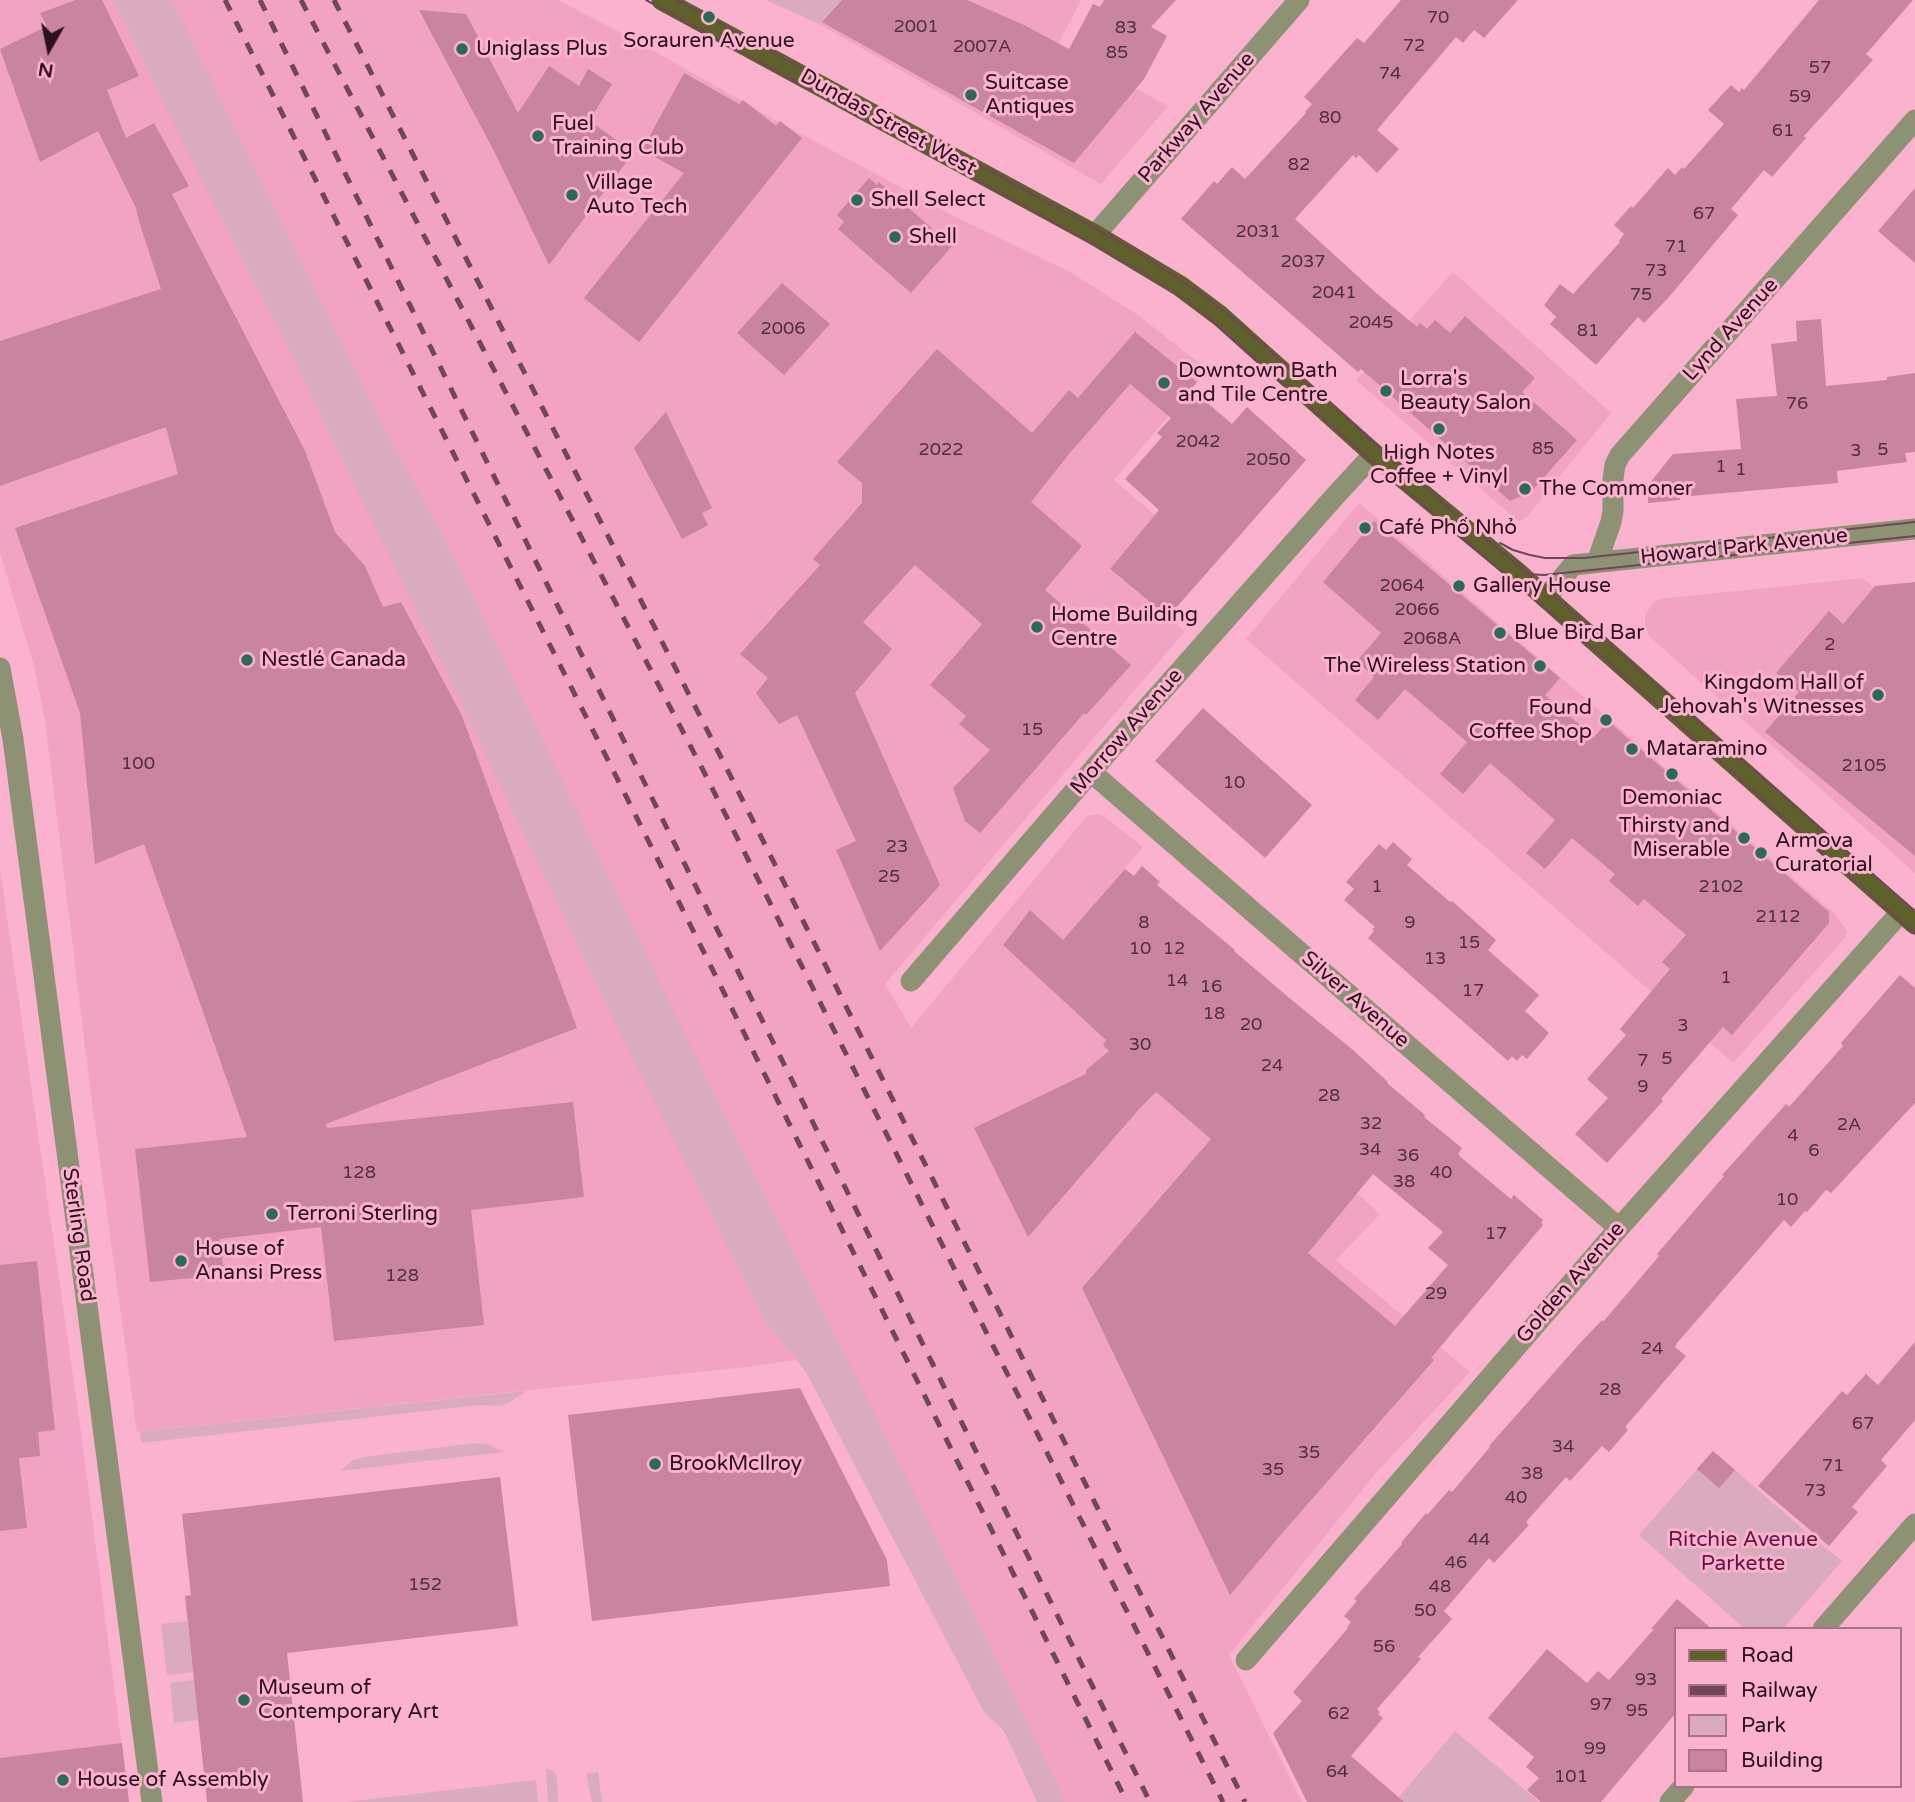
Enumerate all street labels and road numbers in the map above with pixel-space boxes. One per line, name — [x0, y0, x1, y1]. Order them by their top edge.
street label: Parkway Avenue — [1133, 48, 1261, 188]
street label: Dundas Street West — [796, 64, 980, 182]
street label: Lynd Avenue — [1678, 273, 1784, 387]
street label: Howard Park Avenue — [1639, 524, 1849, 570]
street label: Morrow Avenue — [1066, 664, 1188, 800]
street label: Silver Avenue — [1296, 946, 1414, 1054]
street label: Sterling Road — [56, 1166, 100, 1304]
street label: Golden Avenue — [1511, 1217, 1631, 1349]

